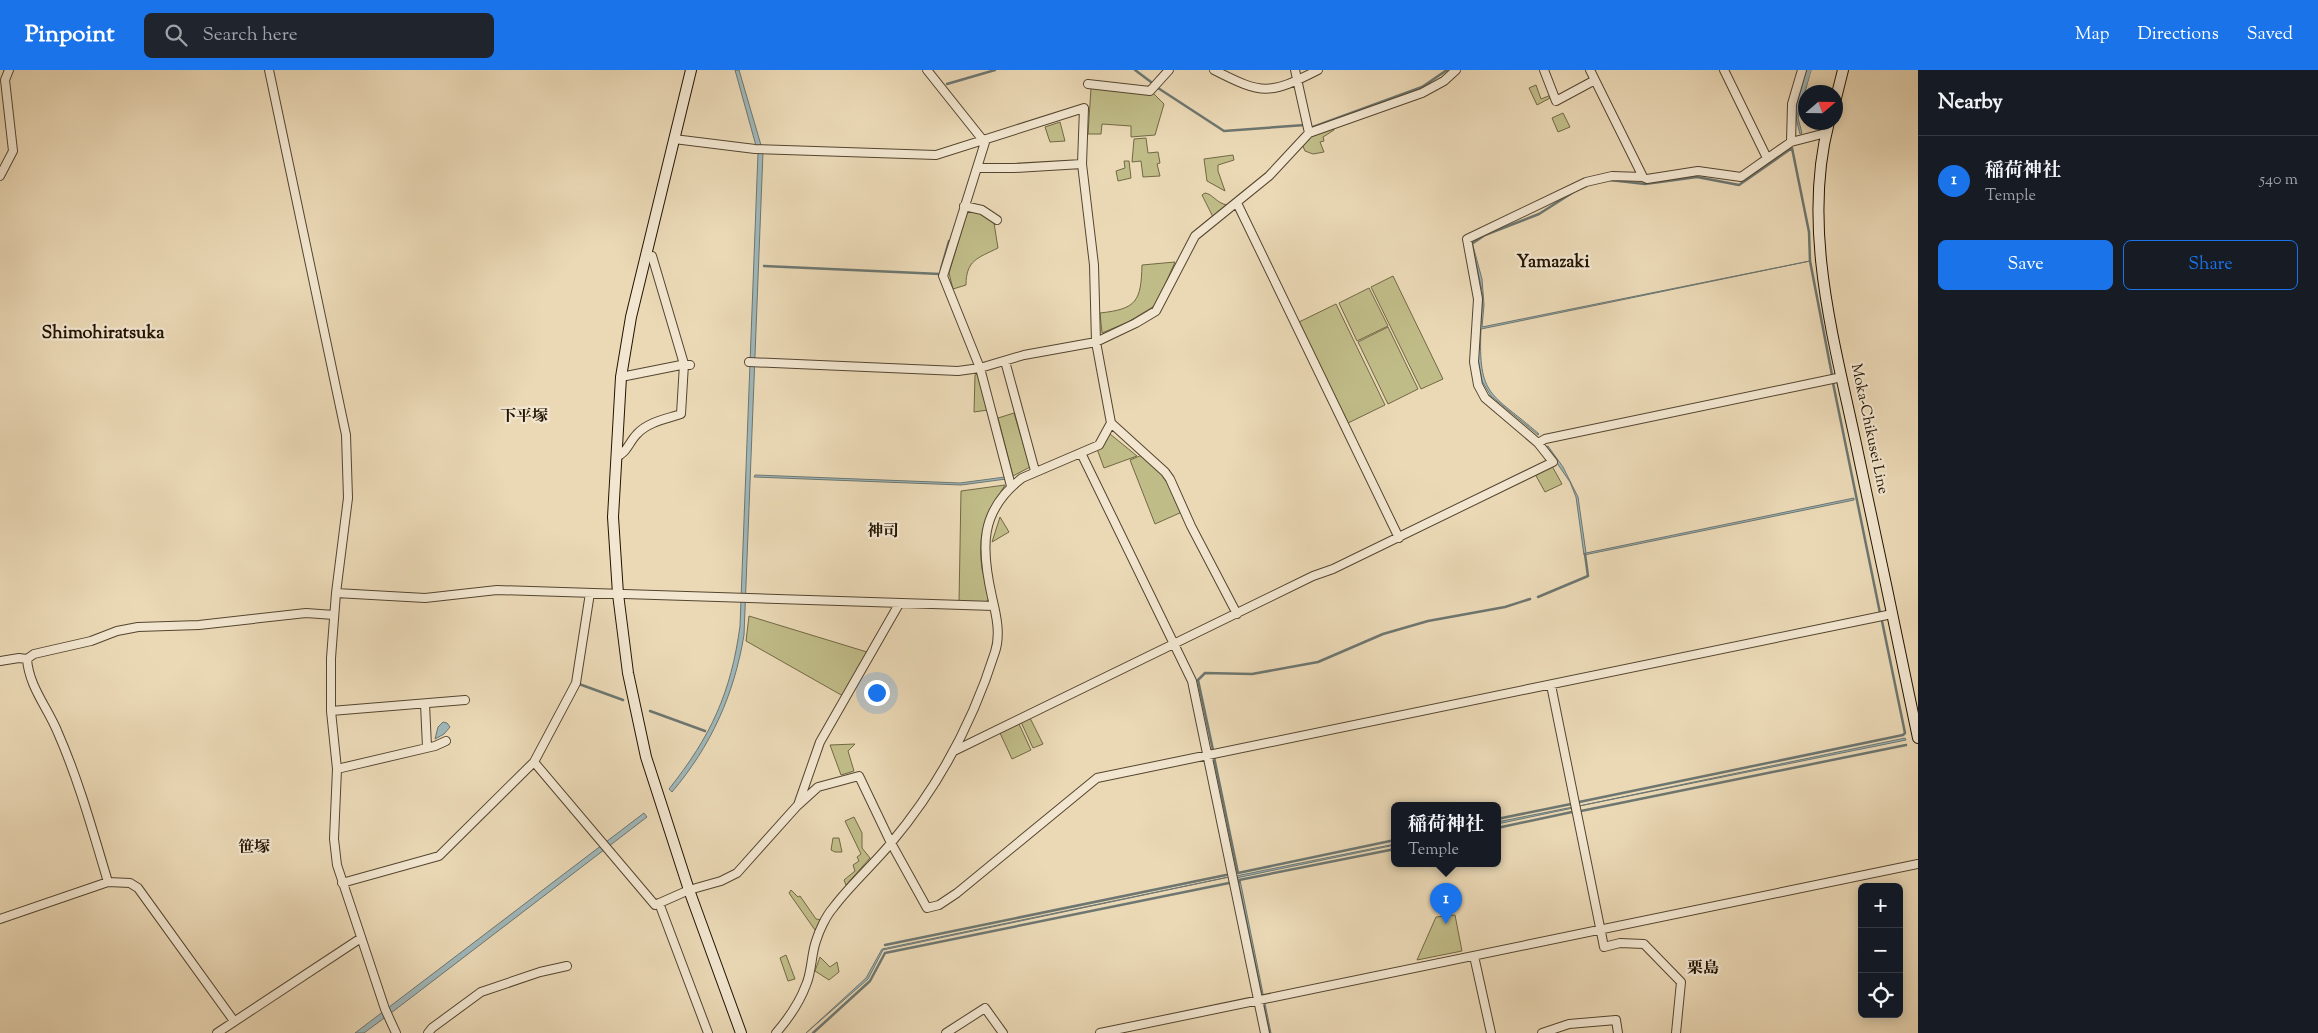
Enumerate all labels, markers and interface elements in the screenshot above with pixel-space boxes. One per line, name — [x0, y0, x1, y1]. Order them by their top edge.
search box — [144, 13, 494, 58]
text: Pinpoint — [25, 18, 114, 52]
icon: search — [162, 21, 190, 49]
text: Search here — [202, 22, 298, 49]
text: Map — [2075, 22, 2110, 48]
text: Directions — [2138, 22, 2219, 48]
text: Saved — [2247, 22, 2293, 48]
north arrow — [1798, 85, 1843, 130]
text: Nearby — [1938, 88, 2003, 118]
text: 稲荷神社 — [1985, 158, 2061, 185]
text: 1 — [1951, 169, 1957, 192]
text: 540 m — [2260, 169, 2298, 192]
text: Temple — [1985, 185, 2036, 208]
button: Save — [1938, 240, 2113, 290]
button: Share — [2123, 240, 2298, 290]
district label: Yamazaki — [1516, 250, 1590, 276]
district label: Shimohiratsuka — [41, 321, 165, 347]
street label: Moka-Chikusei Line — [1845, 362, 1893, 496]
district label: 下平塚 — [500, 406, 548, 429]
district label: 神司 — [867, 521, 899, 544]
your location — [864, 680, 890, 706]
popup — [1391, 802, 1501, 867]
text: 稲荷神社 — [1408, 812, 1484, 839]
district label: 笹塚 — [238, 837, 270, 860]
text: Temple — [1408, 839, 1459, 862]
pin: 1 — [1430, 883, 1462, 924]
map controls — [1858, 883, 1903, 1018]
button: + — [1858, 883, 1903, 928]
button: − — [1858, 928, 1903, 973]
district label: 栗島 — [1687, 958, 1719, 981]
button: locate — [1858, 973, 1903, 1018]

